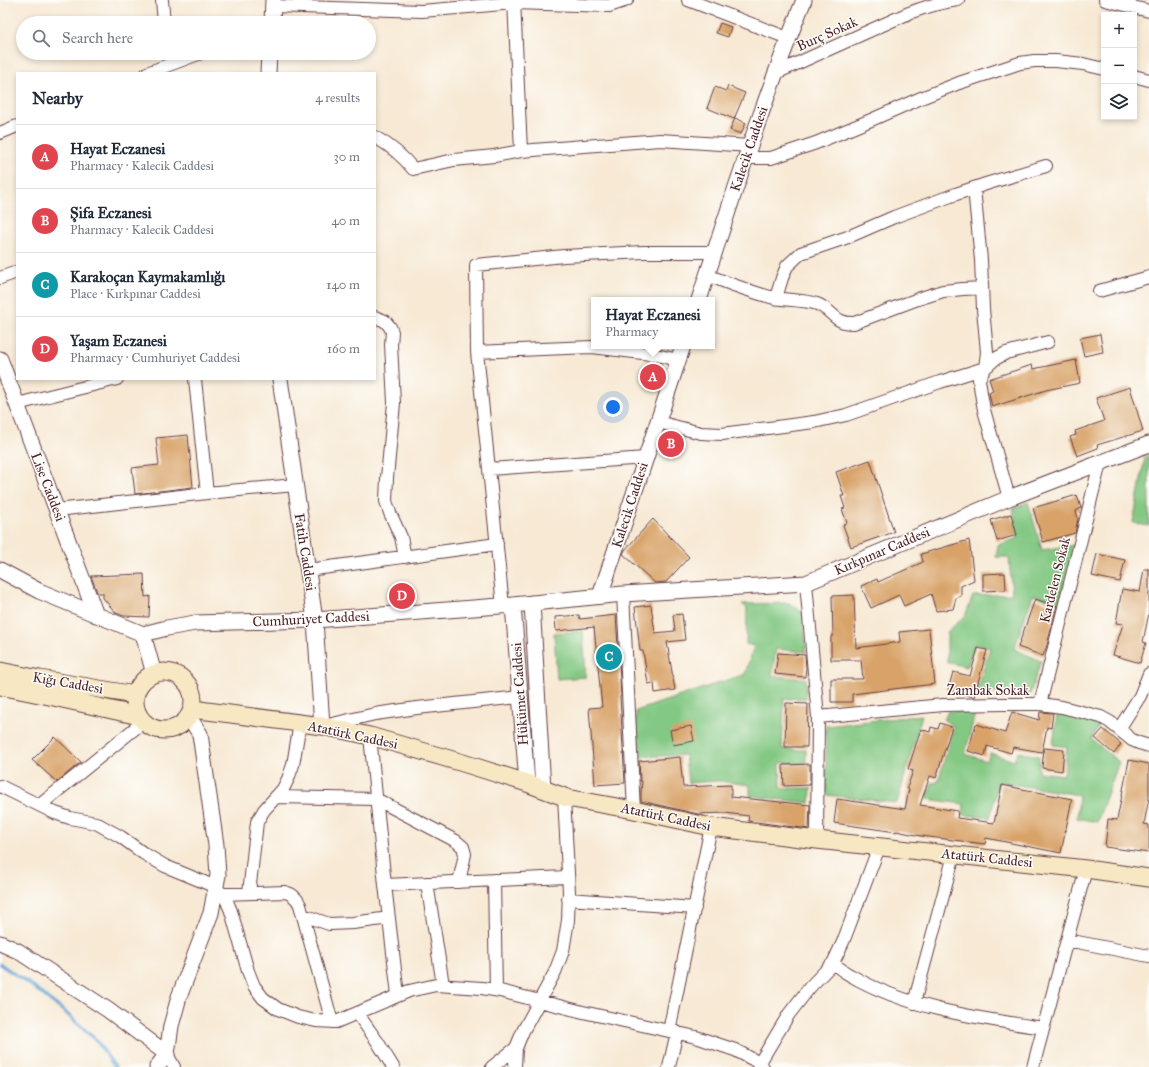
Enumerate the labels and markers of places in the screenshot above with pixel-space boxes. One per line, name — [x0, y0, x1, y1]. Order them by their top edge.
pin: A — [640, 362, 666, 392]
pin: B — [658, 429, 684, 459]
pin: D — [389, 581, 415, 611]
pin: C — [596, 642, 622, 672]

